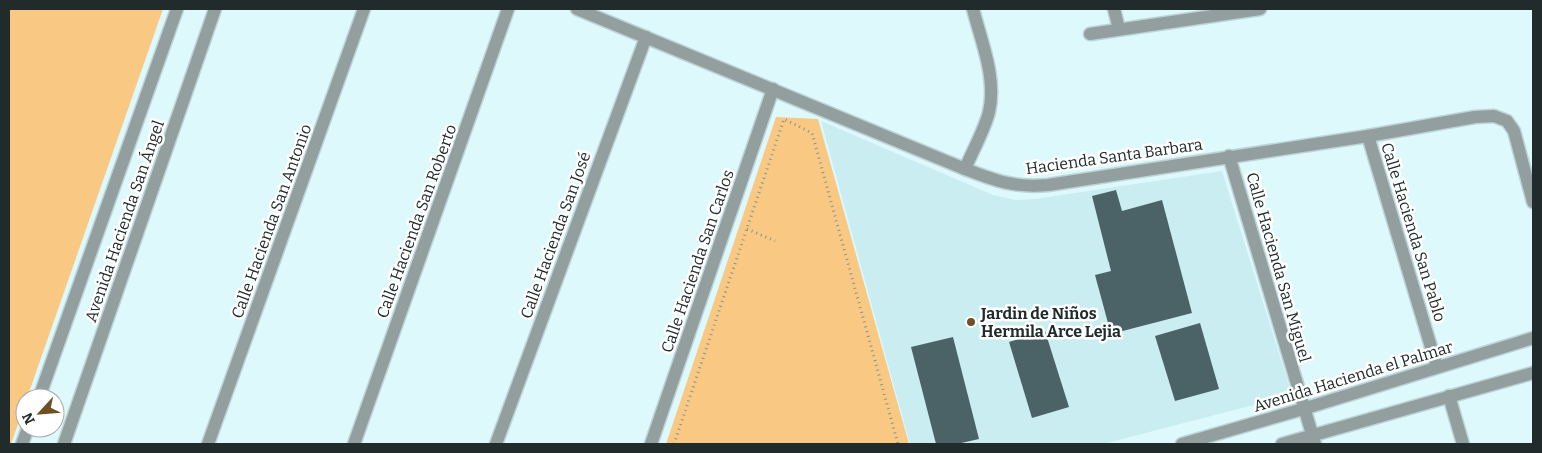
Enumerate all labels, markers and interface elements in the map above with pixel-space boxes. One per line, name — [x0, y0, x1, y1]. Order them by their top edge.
street label: Avenida Hacienda San Ángel — [80, 117, 168, 325]
street label: Calle Hacienda San Antonio — [227, 121, 316, 321]
street label: Calle Hacienda San Roberto — [373, 122, 460, 321]
street label: Hacienda Santa Barbara — [1024, 135, 1204, 178]
street label: Calle Hacienda San Pablo — [1377, 140, 1450, 324]
street label: Calle Hacienda San José — [516, 149, 594, 321]
street label: Calle Hacienda San Carlos — [657, 167, 738, 355]
street label: Calle Hacienda San Miguel — [1242, 170, 1315, 365]
place label: Jardin de Niños Hermila Arce Lejia — [980, 304, 1121, 341]
marker: Jardin de Niños Hermila Arce Lejia — [965, 316, 977, 328]
street label: Avenida Hacienda el Palmar — [1251, 337, 1455, 416]
north arrow — [15, 388, 65, 438]
text: N — [19, 410, 39, 427]

